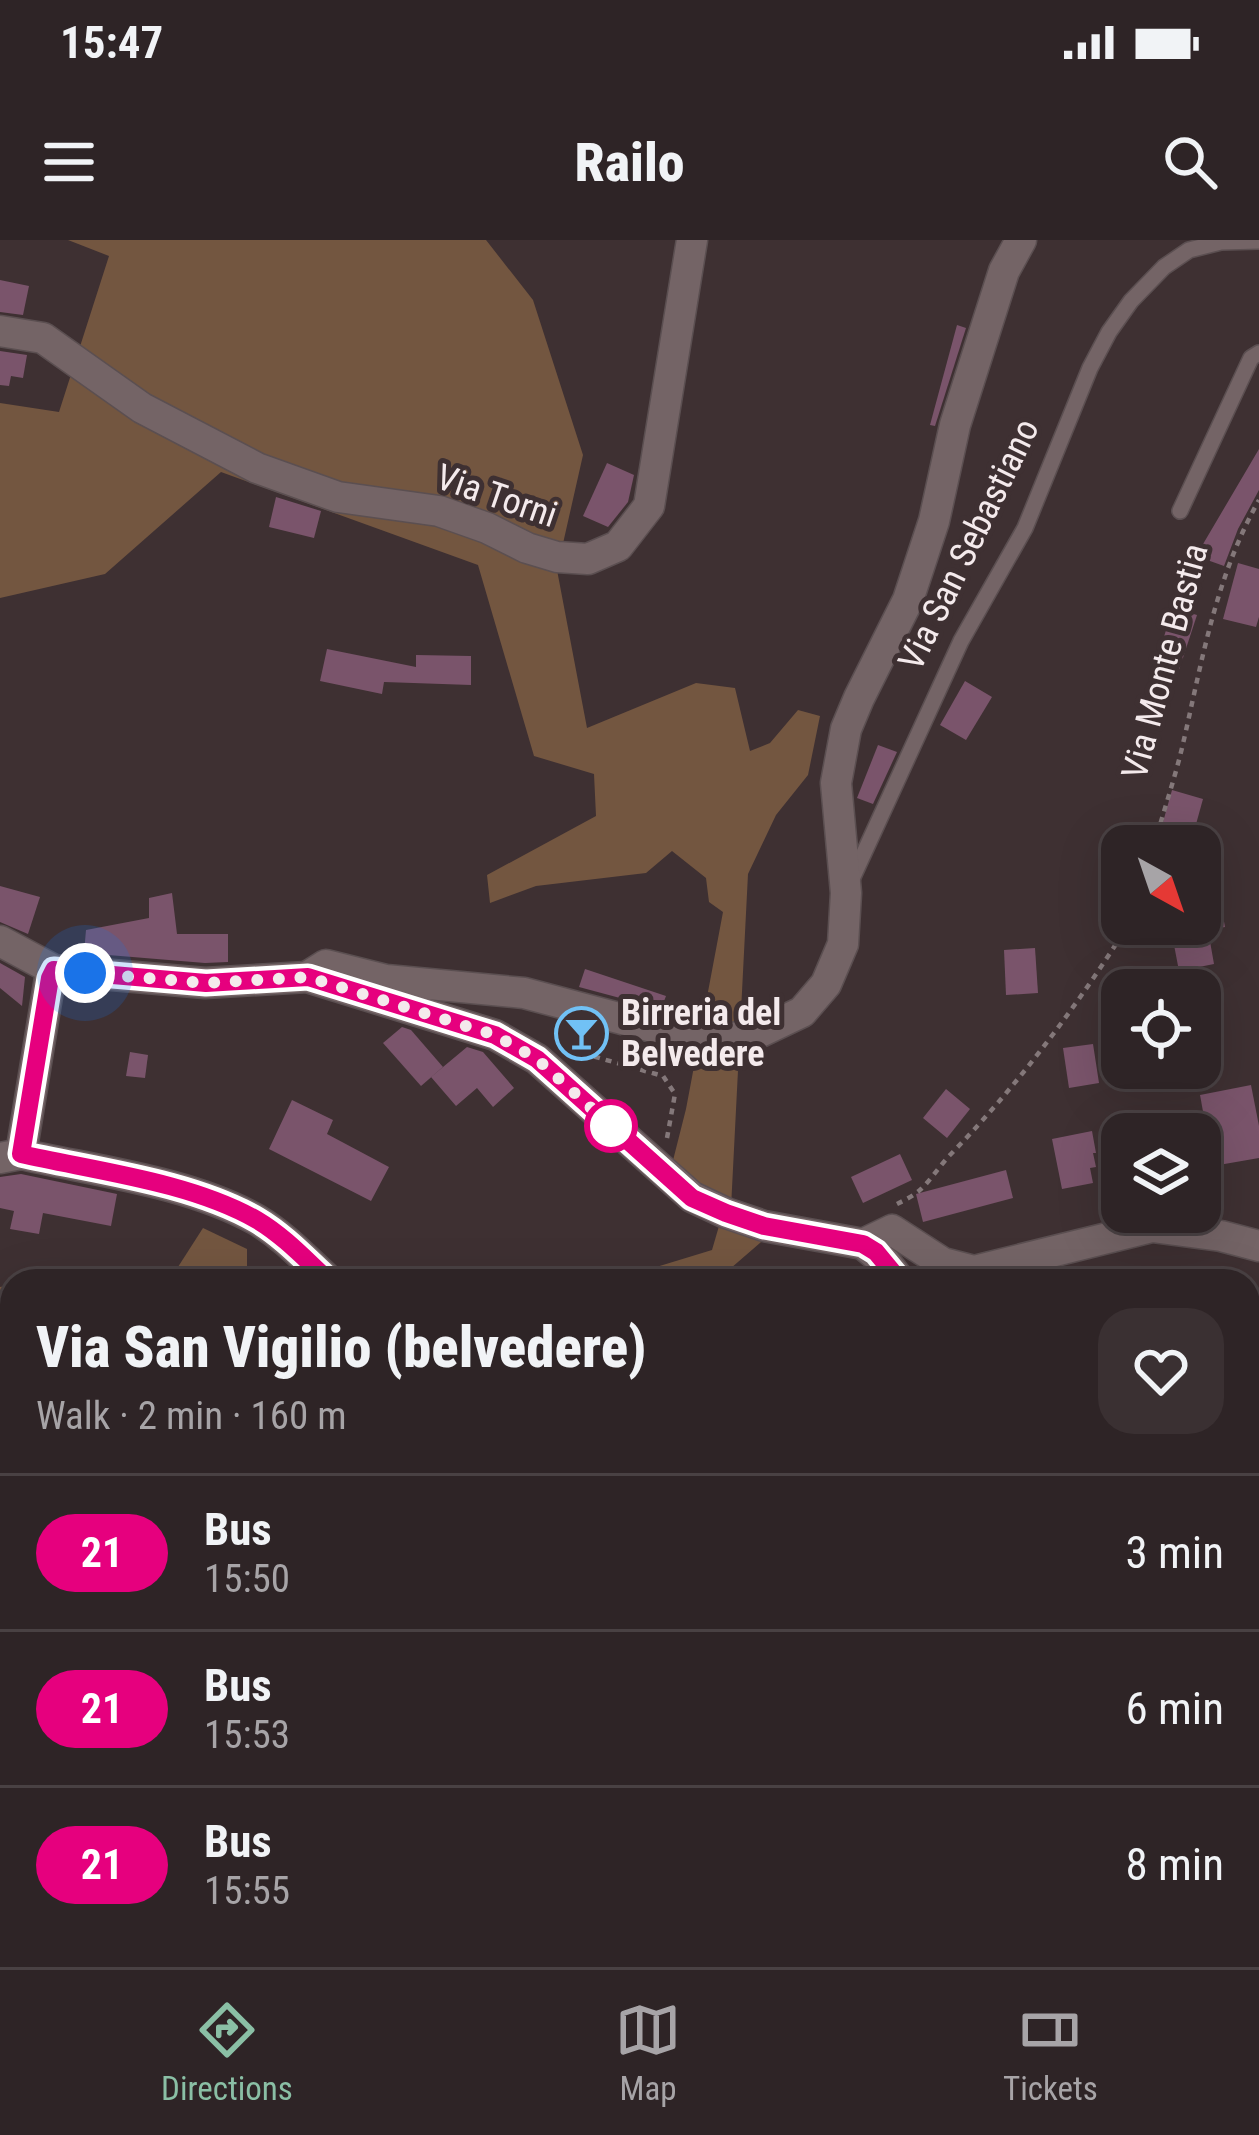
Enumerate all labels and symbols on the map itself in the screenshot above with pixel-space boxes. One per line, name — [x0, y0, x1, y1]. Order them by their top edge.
street label: Via San Sebastiano — [890, 412, 1048, 677]
street label: Via Torni — [431, 456, 563, 536]
street label: Via Monte Bastia — [1113, 539, 1217, 784]
north arrow — [1101, 825, 1221, 945]
your location — [55, 943, 115, 1003]
place label: Birreria del Belvedere — [621, 992, 781, 1075]
bar icon: Birreria del Belvedere — [554, 1005, 610, 1061]
unlabelled marker — [586, 1101, 636, 1151]

